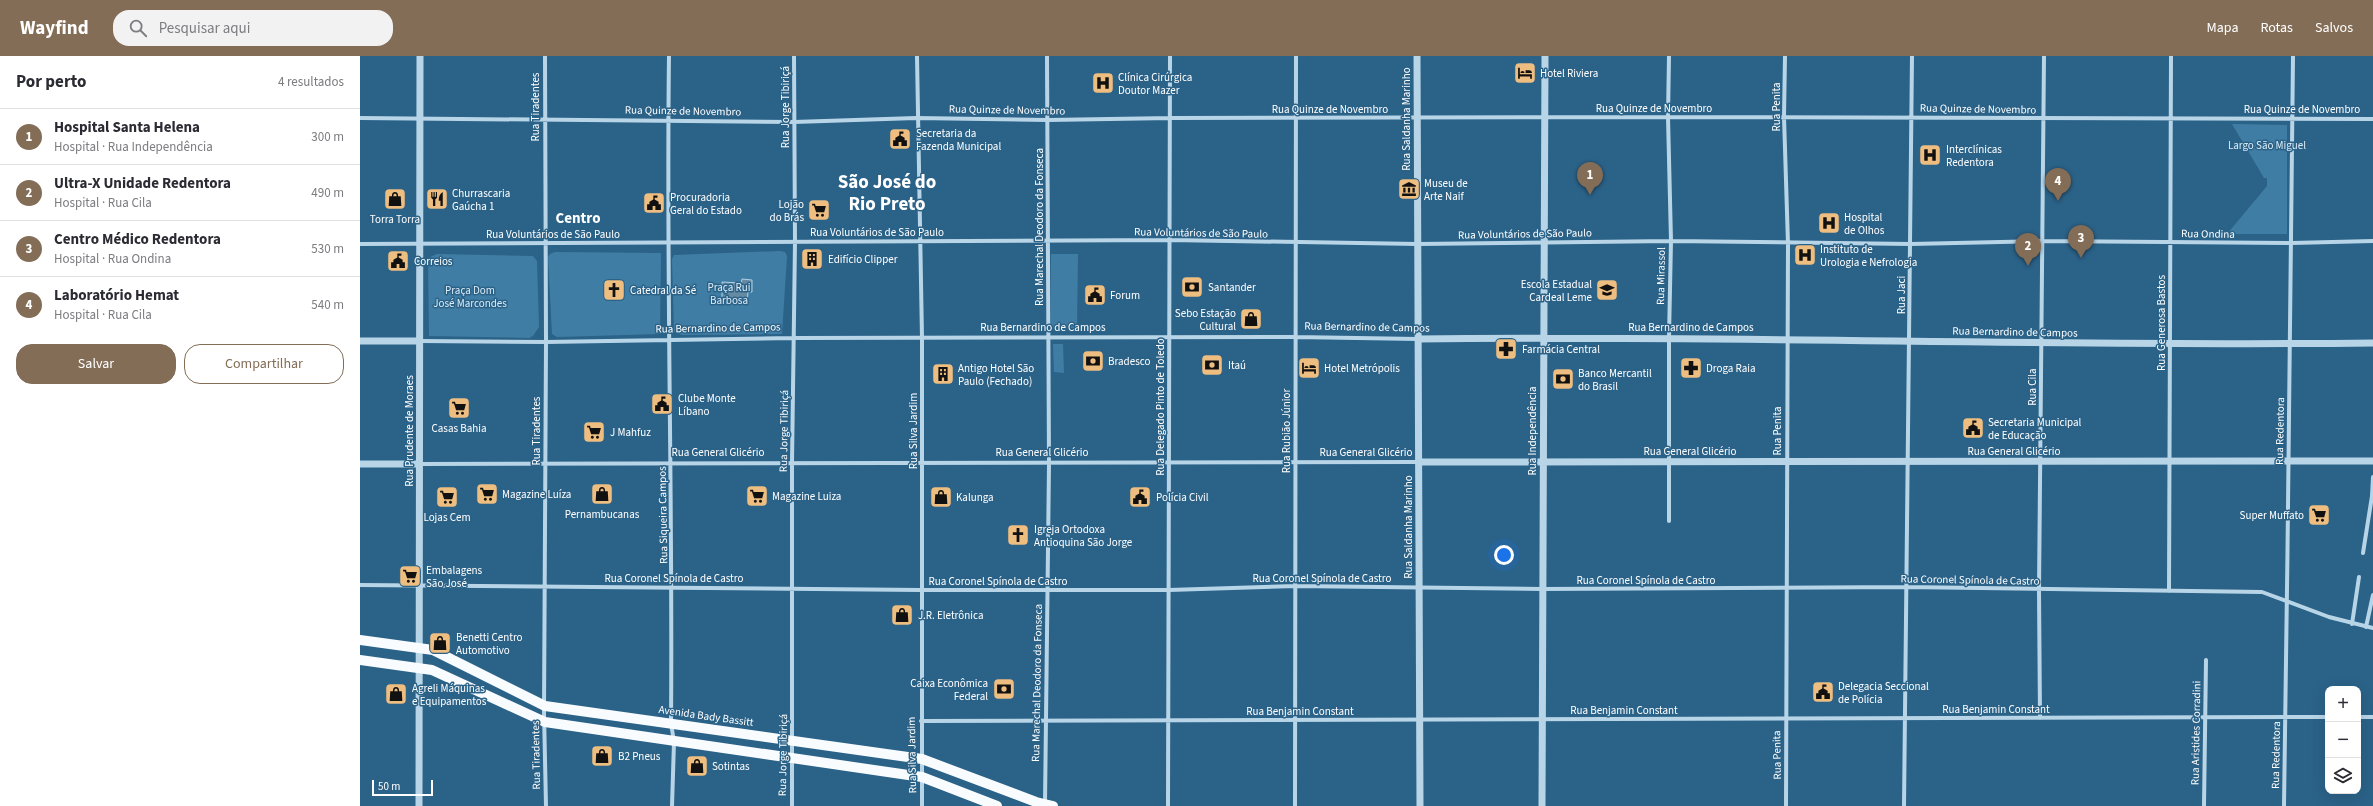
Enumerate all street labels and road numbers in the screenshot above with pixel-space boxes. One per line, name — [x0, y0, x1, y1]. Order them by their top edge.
street label: Rua Jorge Tibiriçá — [778, 66, 793, 148]
street label: Rua Saldanha Marinho — [1399, 67, 1414, 171]
street label: Rua Tiradentes — [528, 72, 543, 141]
street label: Rua Penita — [1769, 82, 1784, 132]
street label: Rua Quinze de Novembro — [1920, 100, 2036, 118]
street label: Rua Quinze de Novembro — [949, 101, 1065, 119]
street label: Rua Quinze de Novembro — [1596, 101, 1712, 116]
street label: Rua Quinze de Novembro — [625, 102, 741, 120]
street label: Rua Quinze de Novembro — [1272, 102, 1388, 117]
street label: Rua Quinze de Novembro — [2244, 102, 2360, 117]
street label: Rua Marechal Deodoro da Fonseca — [1032, 148, 1047, 306]
street label: Rua Voluntários de São Paulo — [1134, 224, 1268, 242]
street label: Rua Voluntários de São Paulo — [810, 225, 944, 240]
street label: Rua Voluntários de São Paulo — [1458, 225, 1592, 243]
street label: Rua Ondina — [2181, 226, 2235, 242]
street label: Rua Voluntários de São Paulo — [486, 227, 620, 242]
street label: Rua Mirassol — [1653, 247, 1669, 305]
street label: Rua Generosa Bastos — [2154, 275, 2169, 371]
street label: Rua Jaci — [1894, 276, 1909, 314]
street label: Rua Bernardino de Campos — [1304, 318, 1430, 336]
street label: Rua Bernardino de Campos — [655, 319, 781, 337]
street label: Rua Bernardino de Campos — [980, 320, 1106, 335]
street label: Rua Bernardino de Campos — [1628, 320, 1754, 335]
street label: Rua Bernardino de Campos — [1952, 323, 2078, 341]
street label: Rua Delegado Pinto de Toledo — [1153, 338, 1168, 476]
street label: Rua Cila — [2025, 368, 2040, 406]
street label: Rua Prudente de Moraes — [402, 375, 417, 487]
street label: Rua Independência — [1525, 387, 1540, 475]
street label: Rua Rubião Júnior — [1279, 389, 1294, 473]
street label: Rua Jorge Tibiriçá — [776, 390, 792, 472]
street label: Rua Silva Jardim — [906, 393, 921, 469]
street label: Rua Tiradentes — [529, 396, 544, 465]
street label: Rua Redentora — [2272, 397, 2288, 465]
street label: Rua Penita — [1770, 406, 1785, 456]
street label: Rua General Glicério — [1644, 444, 1736, 459]
street label: Rua General Glicério — [1968, 444, 2060, 459]
street label: Rua General Glicério — [672, 445, 764, 460]
street label: Rua General Glicério — [996, 445, 1088, 460]
street label: Rua General Glicério — [1320, 445, 1412, 460]
street label: Rua Siqueira Campos — [655, 466, 671, 564]
street label: Rua Saldanha Marinho — [1401, 475, 1416, 579]
street label: Rua Coronel Spínola de Castro — [605, 571, 744, 586]
street label: Rua Coronel Spínola de Castro — [1253, 571, 1392, 586]
street label: Rua Coronel Spínola de Castro — [1900, 571, 2040, 589]
street label: Rua Coronel Spínola de Castro — [1577, 573, 1716, 588]
street label: Rua Coronel Spínola de Castro — [929, 574, 1068, 589]
street label: Rua Marechal Deodoro da Fonseca — [1028, 604, 1046, 762]
street label: Rua Aristides Corradini — [2188, 681, 2204, 785]
street label: Avenida Bady Bassitt — [658, 702, 755, 730]
street label: Rua Benjamin Constant — [1942, 702, 2050, 717]
street label: Rua Benjamin Constant — [1570, 703, 1678, 718]
street label: Rua Benjamin Constant — [1246, 704, 1354, 719]
street label: Rua Jorge Tibiriçá — [775, 714, 791, 796]
street label: Rua Silva Jardim — [904, 717, 920, 793]
street label: Rua Tiradentes — [528, 720, 544, 790]
street label: Rua Redentora — [2268, 721, 2284, 789]
street label: Rua Penita — [1769, 730, 1785, 780]

